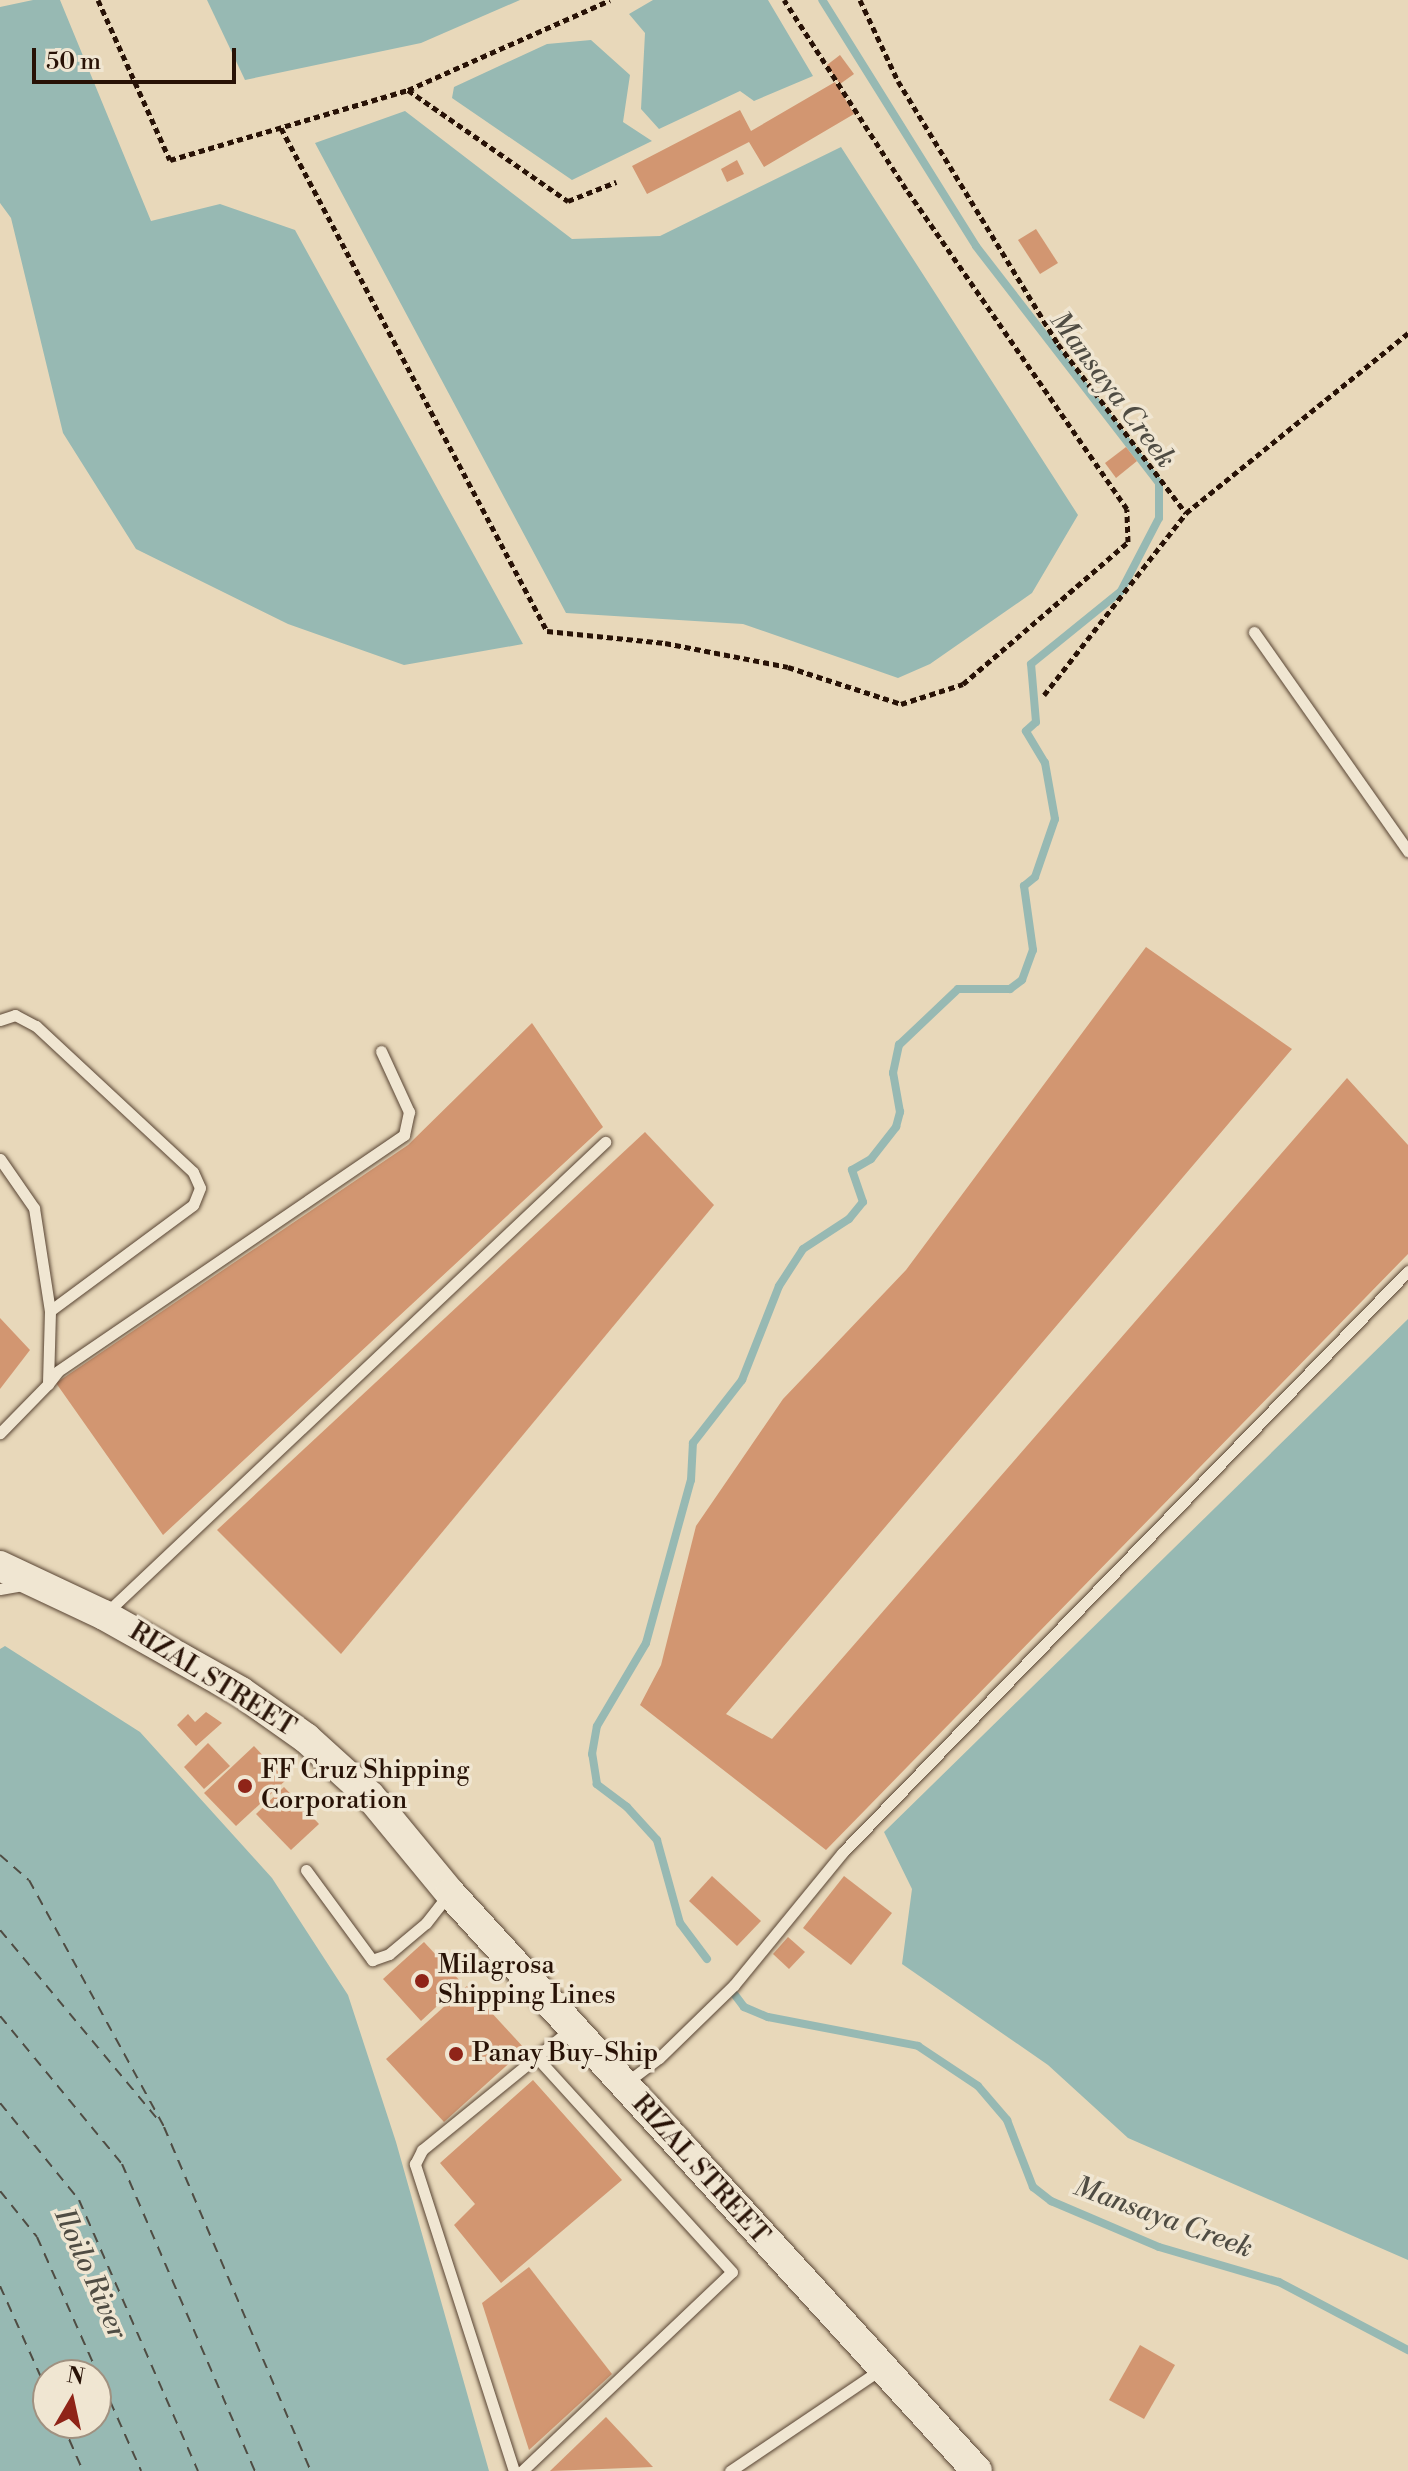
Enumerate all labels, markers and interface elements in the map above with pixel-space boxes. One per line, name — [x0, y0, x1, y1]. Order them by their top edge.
scale bar — [36, 32, 240, 82]
text: 50 m — [46, 47, 101, 77]
water label: Mansaya Creek — [1042, 305, 1182, 475]
street label: RIZAL STREET — [123, 1616, 301, 1744]
place label: FF Cruz Shipping Corporation — [261, 1755, 470, 1816]
marker: FF Cruz Shipping Corporation — [236, 1777, 254, 1795]
place label: Milagrosa Shipping Lines — [438, 1950, 616, 2012]
marker: Milagrosa Shipping Lines — [413, 1972, 431, 1990]
place label: Panay Buy-Ship — [472, 2038, 658, 2070]
marker: Panay Buy-Ship — [447, 2045, 465, 2063]
street label: RIZAL STREET — [625, 2089, 775, 2251]
water label: Mansaya Creek — [1069, 2170, 1257, 2266]
water label: Iloilo River — [46, 2203, 134, 2345]
north arrow — [32, 2359, 112, 2439]
text: N — [65, 2362, 86, 2391]

